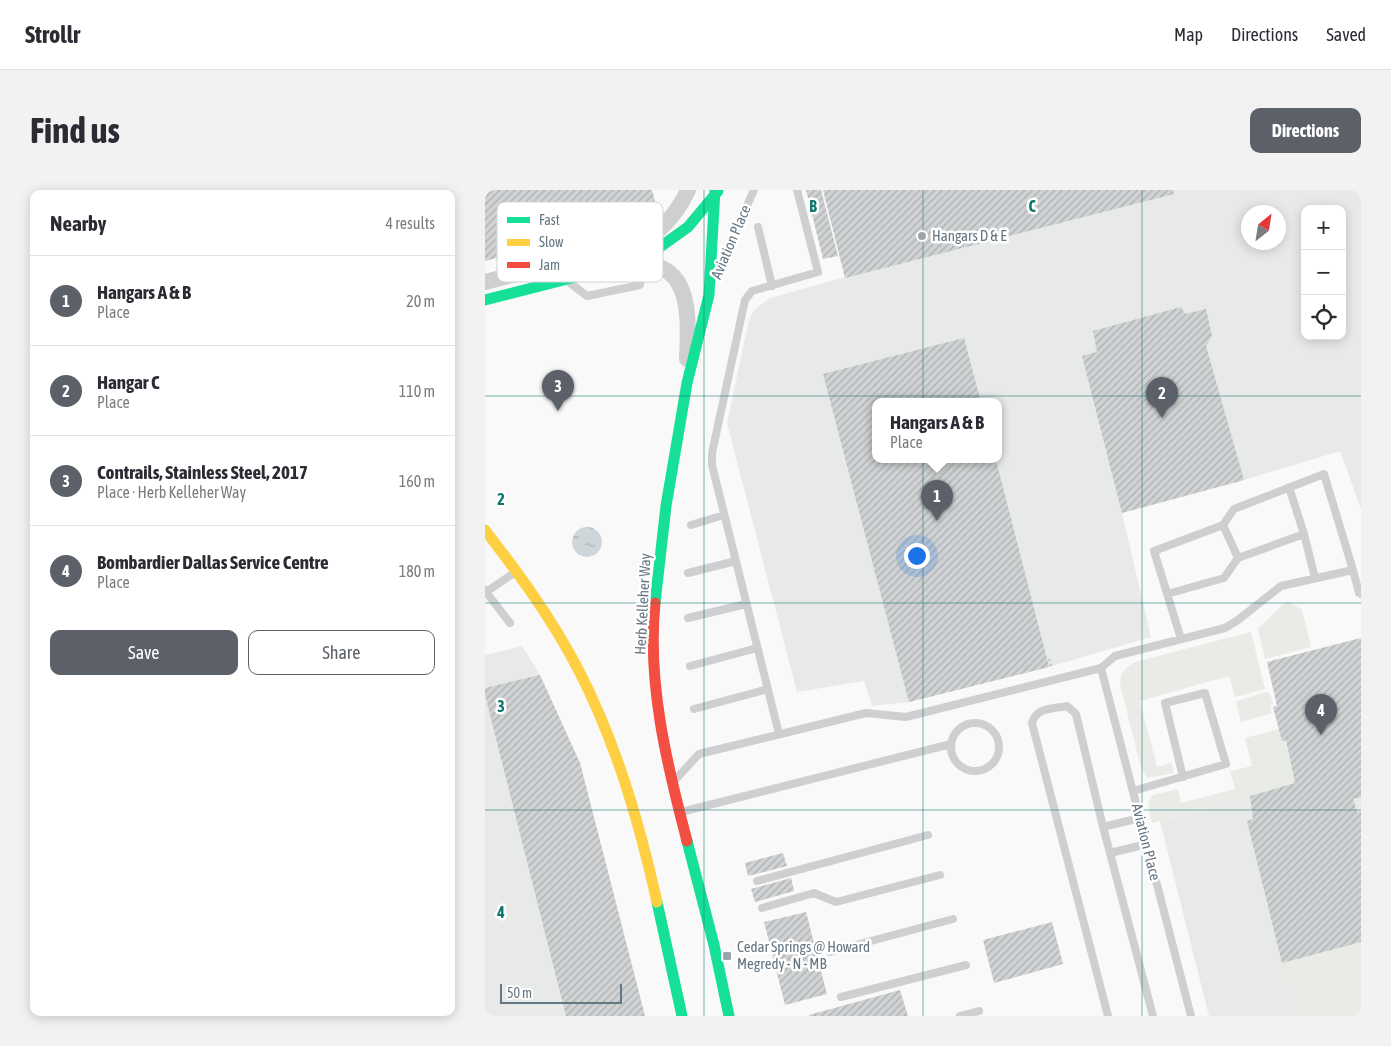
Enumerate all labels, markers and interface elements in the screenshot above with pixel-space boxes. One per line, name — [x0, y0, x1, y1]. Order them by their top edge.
text: Strollr — [25, 21, 80, 48]
text: Map — [1174, 24, 1203, 45]
text: Directions — [1231, 24, 1298, 45]
text: Saved — [1326, 24, 1366, 45]
button: Directions — [1250, 108, 1361, 153]
text: Find us — [30, 110, 120, 150]
text: B — [809, 197, 817, 215]
text: C — [1028, 197, 1036, 215]
legend — [497, 202, 663, 282]
street label: Aviation Place — [707, 202, 754, 281]
north arrow — [1241, 205, 1286, 250]
map controls — [1301, 205, 1346, 340]
button: + — [1301, 205, 1346, 250]
text: Nearby — [50, 211, 106, 235]
text: Fast — [539, 212, 560, 228]
text: 4 results — [385, 214, 435, 232]
place label: Hangars D & E — [932, 227, 1007, 244]
marker: Hangars D & E — [916, 230, 928, 242]
text: Slow — [539, 234, 564, 250]
button: − — [1301, 250, 1346, 295]
text: Jam — [539, 257, 560, 273]
text: Hangars A & B — [97, 281, 191, 303]
text: 1 — [62, 292, 70, 310]
text: 20 m — [406, 292, 435, 310]
button: locate — [1301, 295, 1346, 340]
text: Place — [97, 303, 130, 321]
pin: 3 — [542, 370, 574, 411]
text: Hangar C — [97, 371, 159, 393]
pin: 2 — [1146, 377, 1178, 418]
text: 2 — [62, 382, 70, 400]
text: 110 m — [399, 382, 435, 400]
text: Place — [97, 393, 130, 411]
popup — [872, 398, 1002, 463]
text: Hangars A & B — [890, 411, 984, 433]
text: Place — [890, 433, 923, 451]
text: Contrails, Stainless Steel, 2017 — [97, 461, 308, 483]
text: 3 — [62, 472, 70, 490]
text: 160 m — [399, 472, 435, 490]
pin: 1 — [921, 480, 953, 521]
text: Place · Herb Kelleher Way — [97, 483, 246, 501]
text: 2 — [497, 490, 505, 508]
your location — [904, 543, 930, 569]
text: Bombardier Dallas Service Centre — [97, 551, 329, 573]
street label: Herb Kelleher Way — [631, 553, 654, 655]
text: 4 — [62, 562, 70, 580]
text: 180 m — [399, 562, 435, 580]
text: Place — [97, 573, 130, 591]
button: Save — [50, 630, 238, 675]
button: Share — [248, 630, 435, 675]
pin: 4 — [1305, 694, 1337, 735]
text: 3 — [497, 697, 505, 715]
street label: Aviation Place — [1129, 802, 1164, 882]
text: 4 — [496, 903, 505, 921]
place label: Cedar Springs @ Howard Megredy - N - MB — [737, 938, 870, 972]
marker: Cedar Springs @ Howard Megredy - N - MB — [721, 950, 733, 962]
scale bar — [500, 981, 623, 1004]
text: 50 m — [507, 985, 532, 1001]

